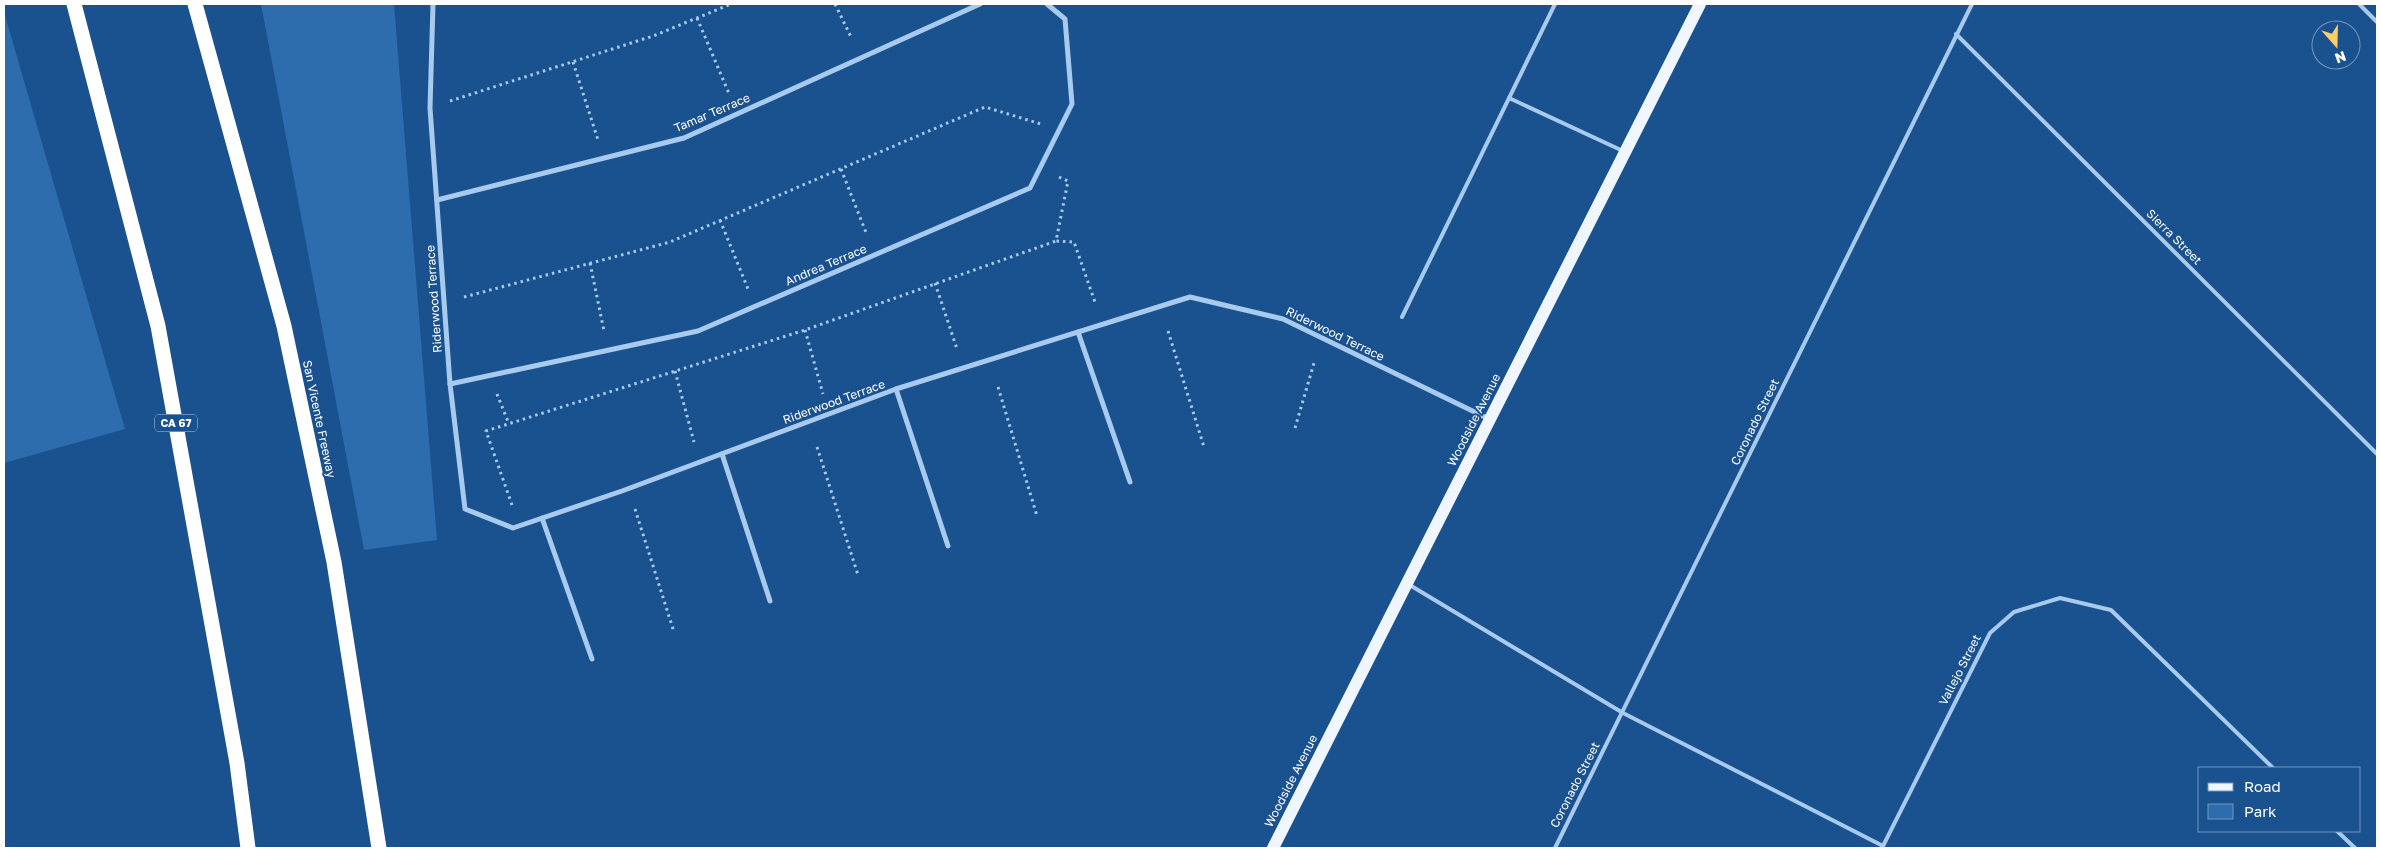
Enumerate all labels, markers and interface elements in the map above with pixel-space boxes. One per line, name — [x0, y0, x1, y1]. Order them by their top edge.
north arrow — [2311, 20, 2361, 70]
text: N — [2333, 48, 2349, 67]
street label: Tamar Terrace — [672, 90, 752, 135]
street label: Sierra Street — [2143, 206, 2205, 268]
street label: Andrea Terrace — [783, 241, 869, 288]
street label: Riderwood Terrace — [422, 245, 445, 353]
street label: Riderwood Terrace — [1283, 303, 1387, 364]
street label: San Vicente Freeway — [300, 359, 339, 479]
street label: Woodside Avenue — [1444, 371, 1503, 469]
street label: Riderwood Terrace — [781, 376, 887, 427]
street label: Coronado Street — [1727, 376, 1782, 467]
road number: CA 67 — [155, 414, 197, 432]
street label: Vallejo Street — [1935, 632, 1984, 708]
street label: Woodside Avenue — [1261, 732, 1320, 830]
street label: Coronado Street — [1546, 739, 1603, 830]
legend — [2198, 767, 2361, 832]
text: Road — [2244, 777, 2281, 795]
text: Park — [2244, 802, 2277, 820]

